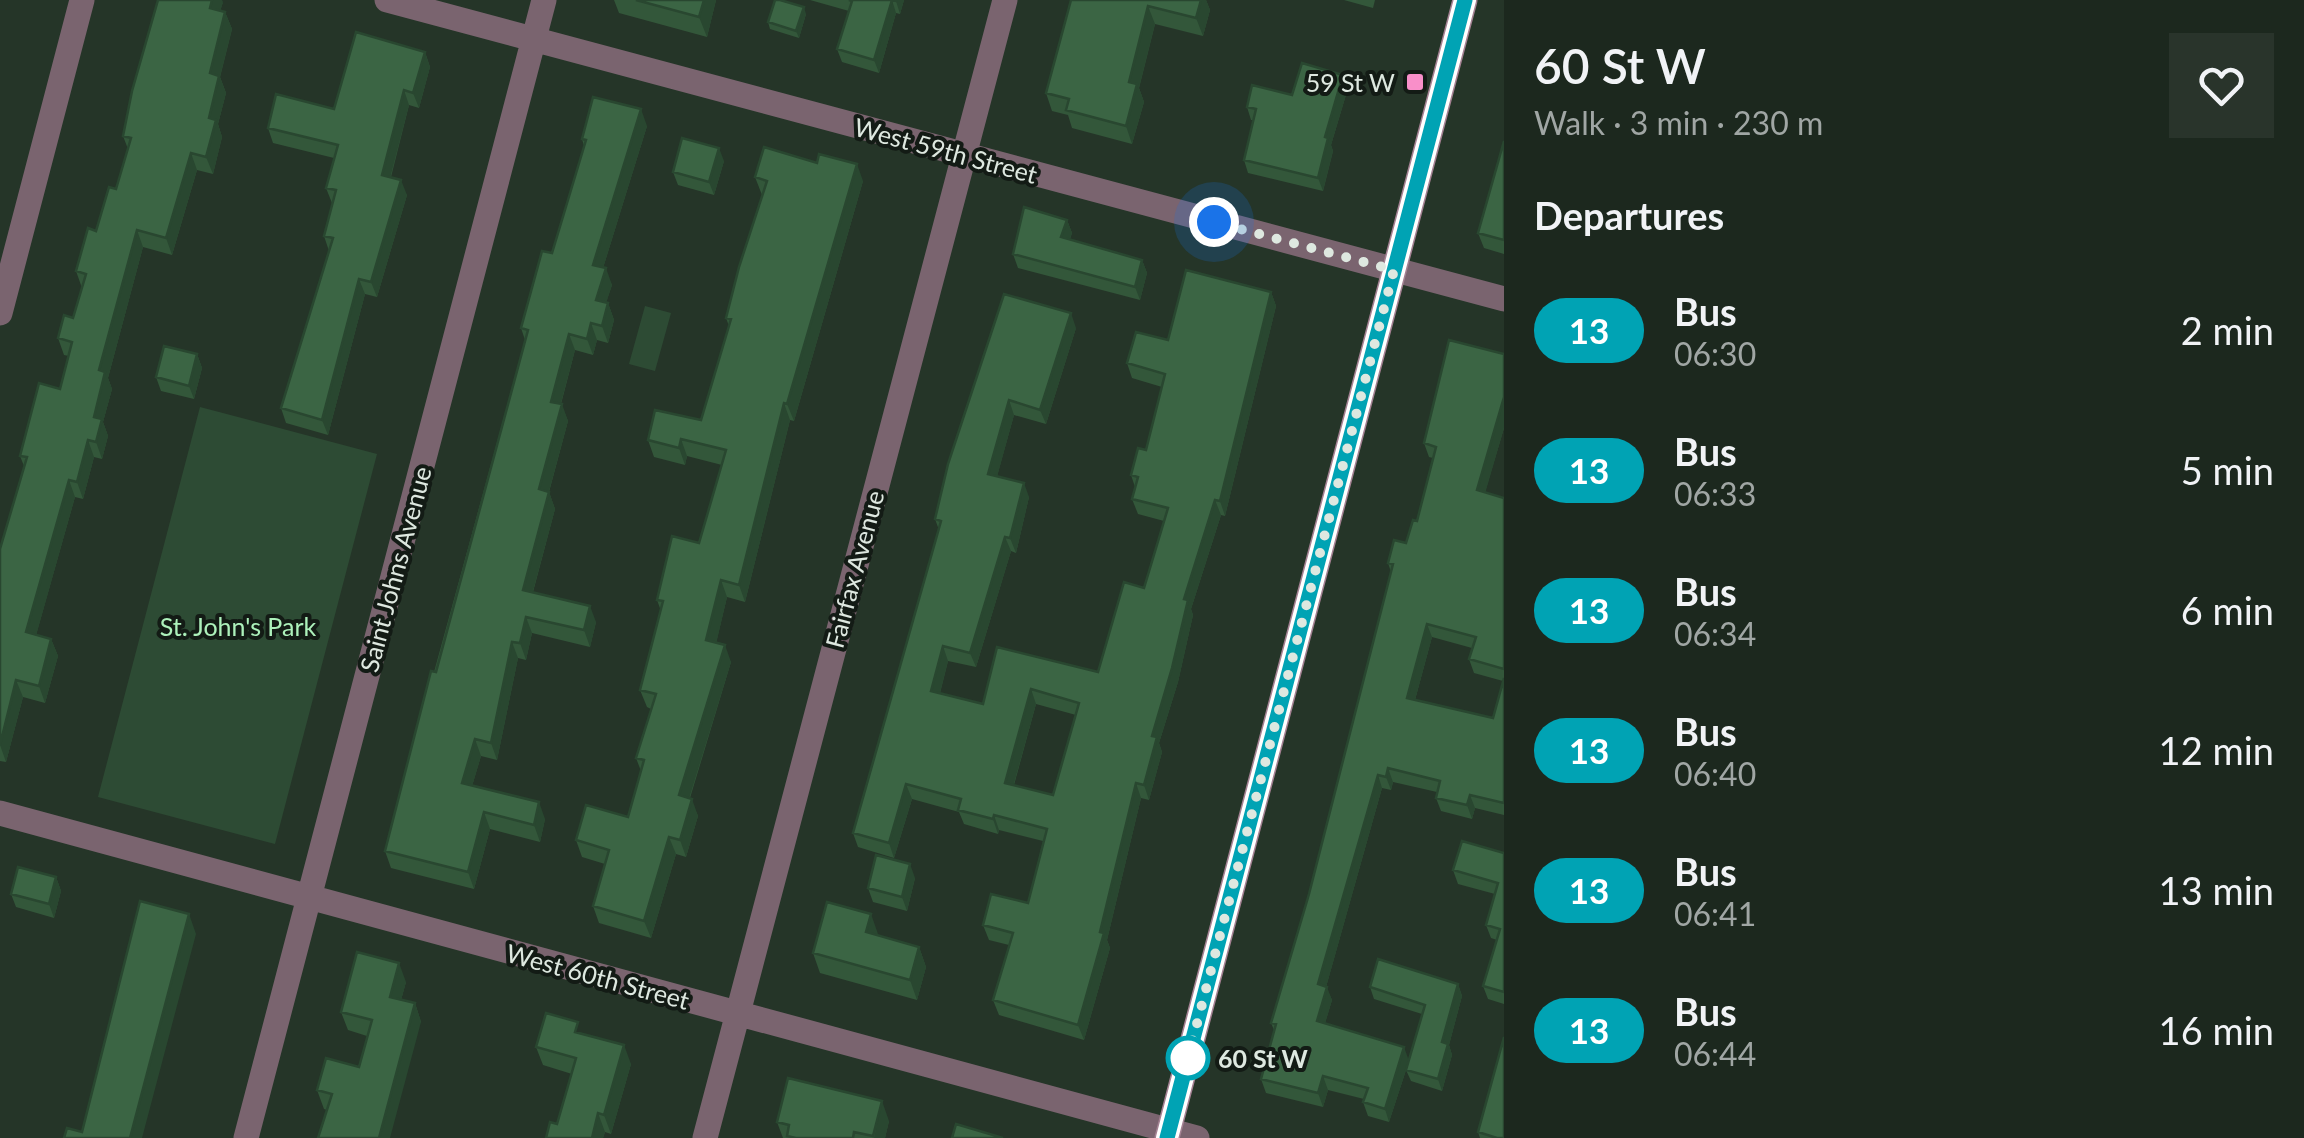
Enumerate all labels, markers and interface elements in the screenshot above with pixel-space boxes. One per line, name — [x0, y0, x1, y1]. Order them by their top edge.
button: heart — [2169, 33, 2274, 138]
text: 60 St W — [1534, 37, 1706, 94]
place label: 59 St W — [1306, 67, 1395, 97]
marker: 59 St W — [1404, 71, 1426, 93]
text: Walk · 3 min · 230 m — [1534, 103, 1823, 142]
street label: West 59th Street — [851, 111, 1041, 189]
text: Departures — [1534, 192, 1724, 238]
your location — [1189, 197, 1239, 247]
text: Bus — [1674, 288, 1737, 334]
text: 2 min — [2181, 307, 2274, 353]
text: 13 — [1569, 309, 1609, 351]
text: 06:30 — [1674, 334, 1756, 373]
text: Bus — [1674, 428, 1737, 474]
text: 5 min — [2181, 447, 2274, 493]
text: 13 — [1569, 449, 1609, 491]
street label: Saint Johns Avenue — [353, 463, 437, 675]
text: 06:33 — [1674, 474, 1756, 513]
street label: Fairfax Avenue — [819, 487, 889, 651]
text: Bus — [1674, 568, 1737, 614]
text: 6 min — [2181, 587, 2274, 633]
text: 13 — [1569, 589, 1609, 631]
park label: St. John's Park — [160, 611, 317, 641]
text: 06:34 — [1674, 614, 1756, 653]
text: Bus — [1674, 708, 1737, 754]
text: 12 min — [2159, 727, 2274, 773]
text: 13 — [1569, 729, 1609, 771]
text: 06:40 — [1674, 754, 1756, 793]
text: Bus — [1674, 848, 1737, 894]
text: 13 min — [2159, 867, 2274, 913]
text: 13 — [1569, 869, 1609, 911]
text: 06:41 — [1674, 894, 1756, 933]
street label: West 60th Street — [503, 937, 693, 1015]
text: Bus — [1674, 988, 1737, 1034]
text: 16 min — [2159, 1007, 2274, 1053]
text: 13 — [1569, 1009, 1609, 1051]
text: 06:44 — [1674, 1034, 1756, 1073]
marker: 60 St W — [1167, 1037, 1209, 1079]
place label: 60 St W — [1218, 1043, 1308, 1073]

